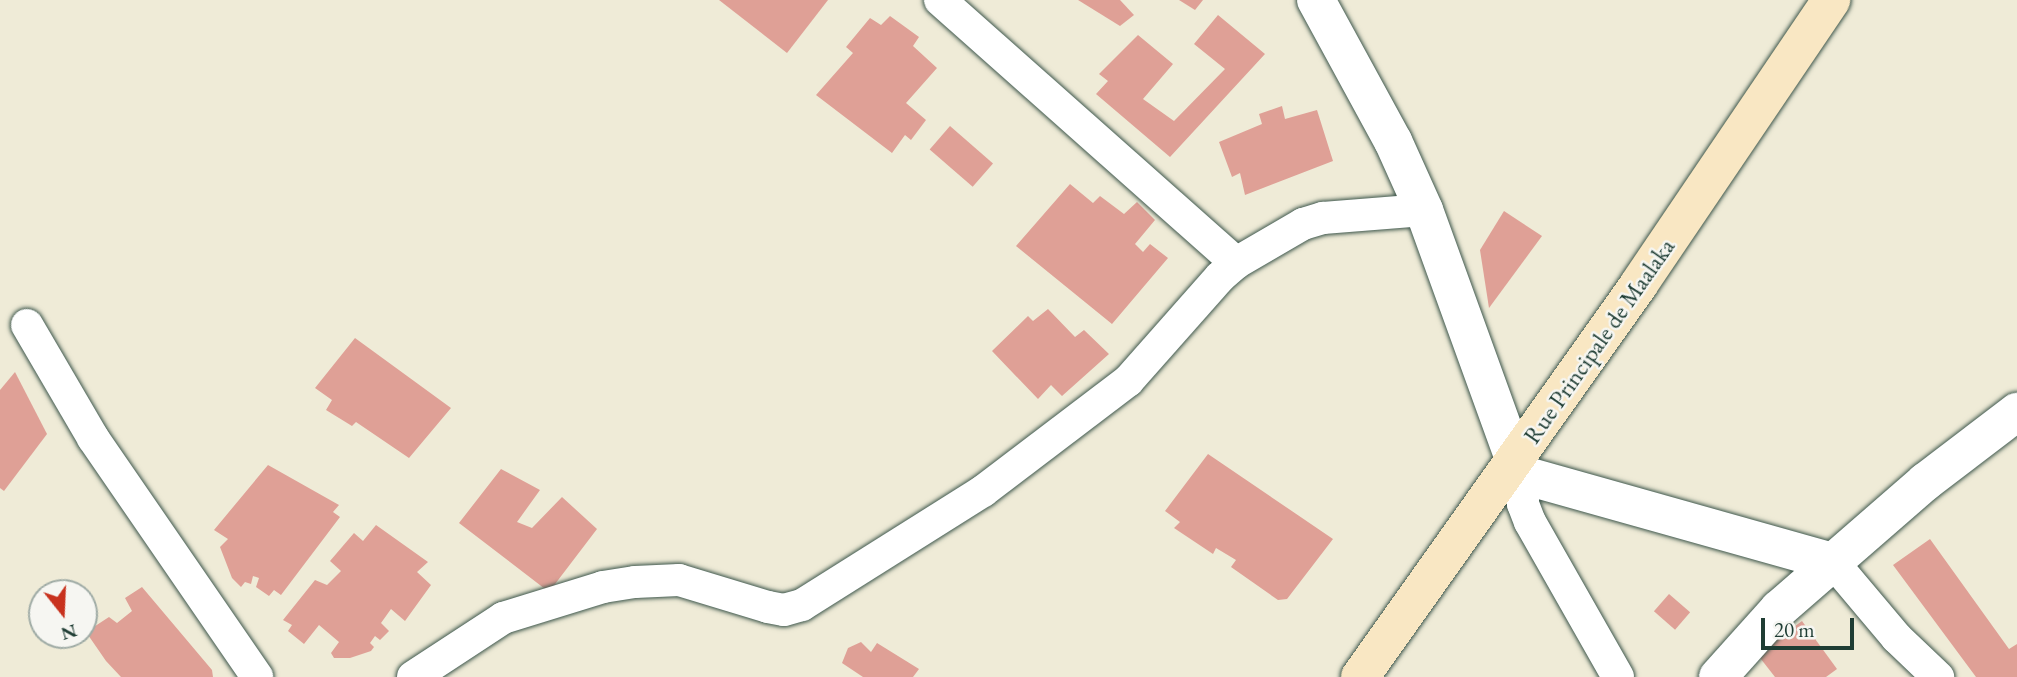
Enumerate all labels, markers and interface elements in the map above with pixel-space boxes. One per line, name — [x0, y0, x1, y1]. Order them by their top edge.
street label: Rue Principale de Maalaka — [1517, 233, 1681, 449]
north arrow — [28, 579, 98, 649]
scale bar — [1765, 604, 1858, 648]
text: 20 m — [1774, 616, 1815, 643]
text: N — [58, 618, 80, 647]

